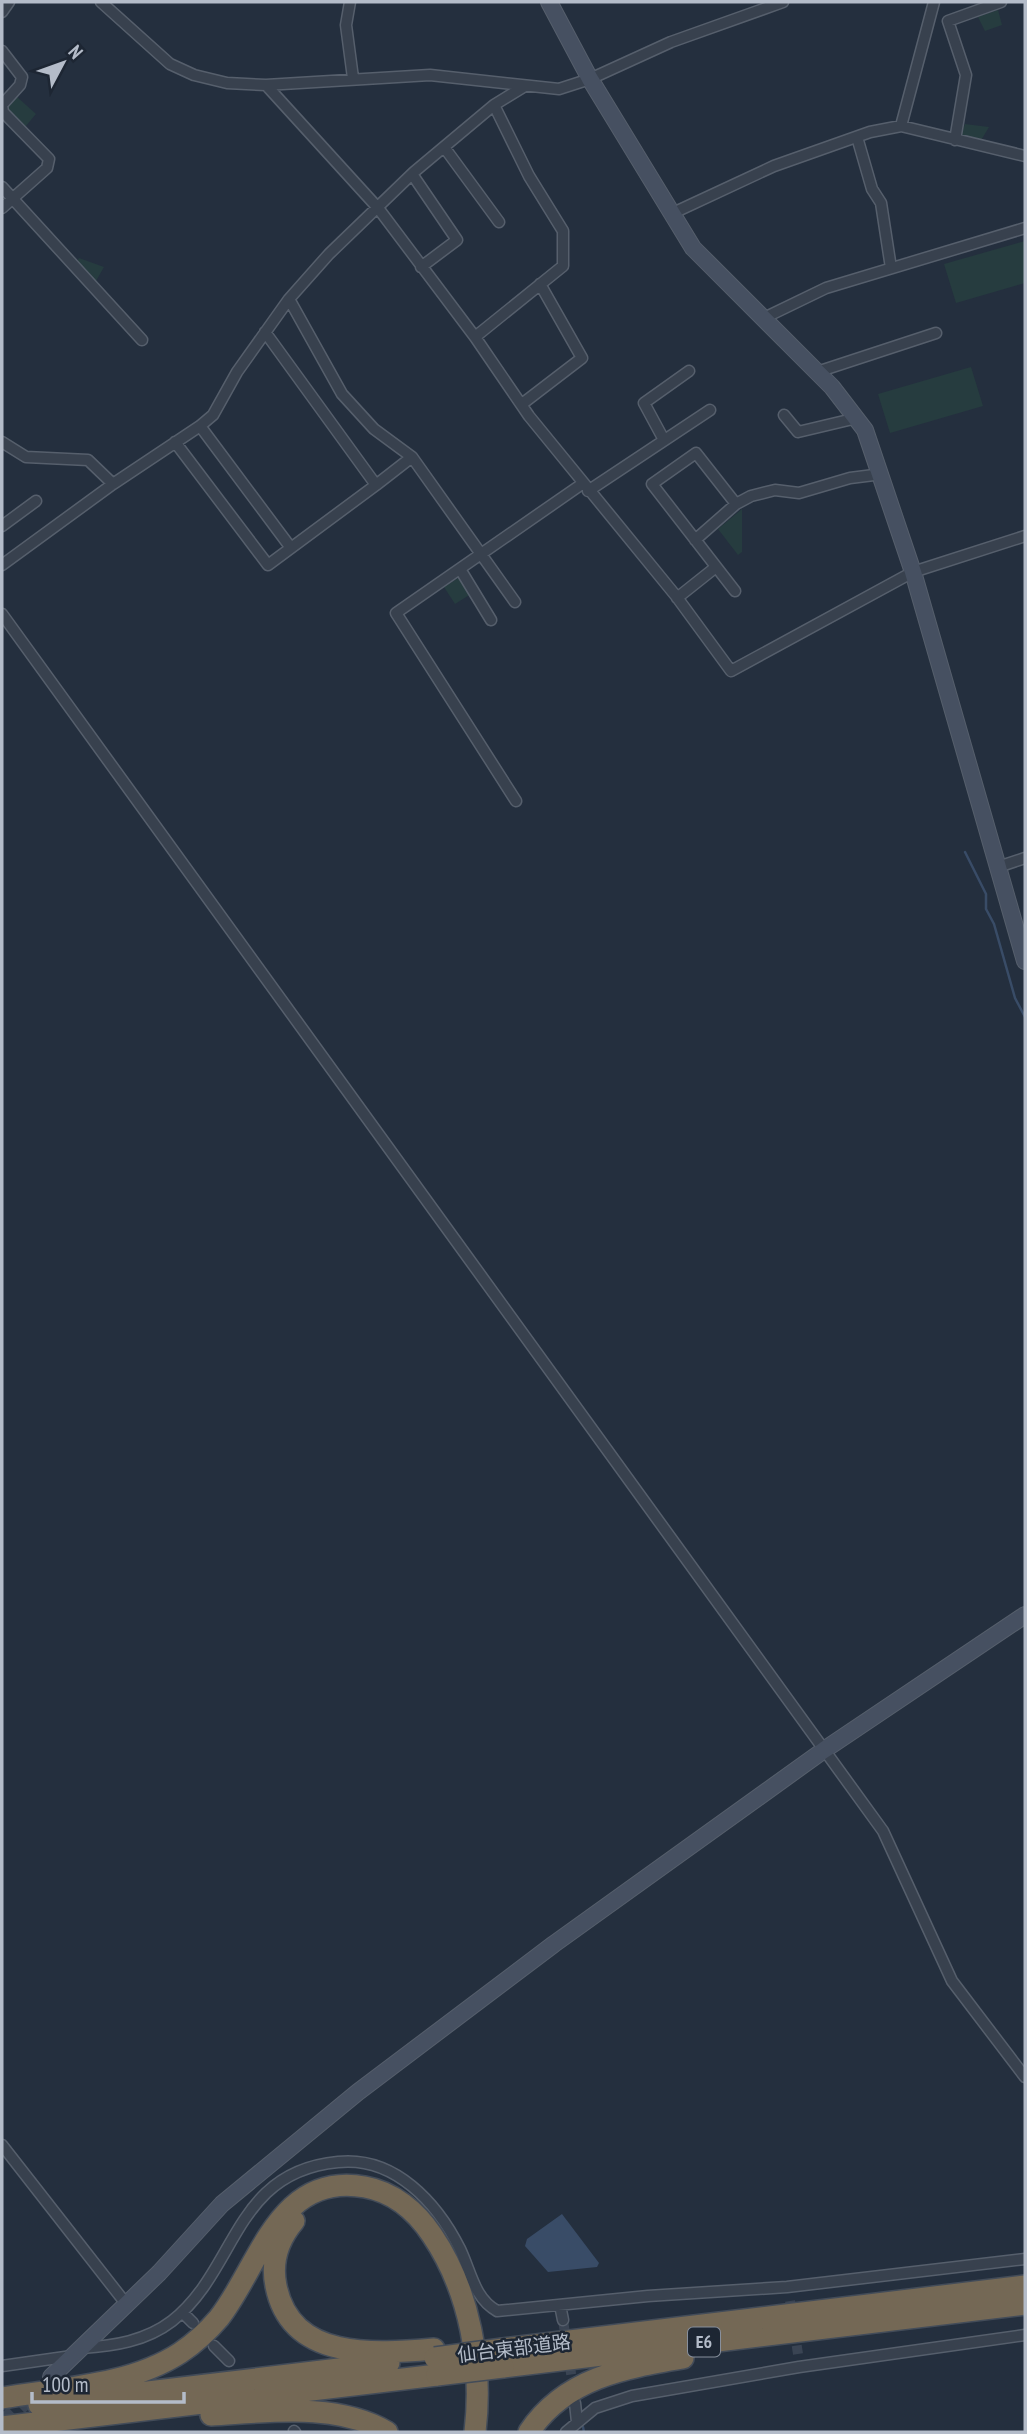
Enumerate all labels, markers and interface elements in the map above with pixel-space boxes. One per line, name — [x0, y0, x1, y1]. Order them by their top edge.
north arrow — [28, 28, 98, 98]
text: N — [63, 40, 88, 64]
road number: E6 — [688, 2328, 720, 2356]
street label: 仙台東部道路 — [456, 2329, 572, 2367]
scale bar — [32, 2360, 184, 2404]
text: 100 m — [42, 2371, 88, 2398]

